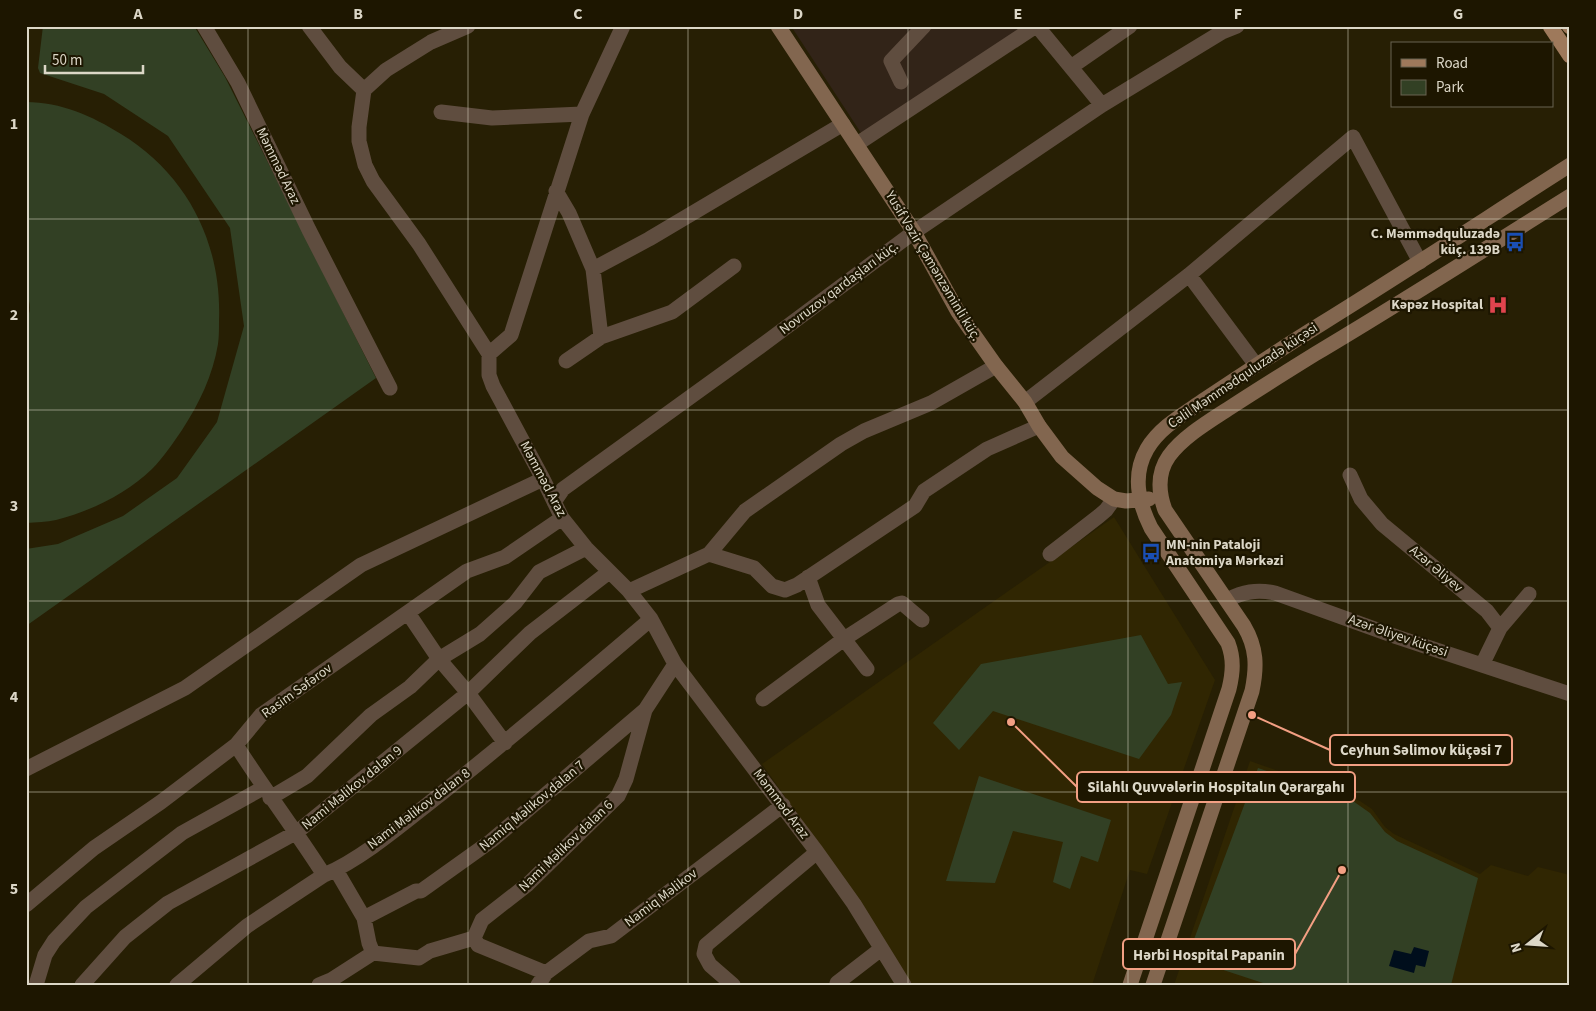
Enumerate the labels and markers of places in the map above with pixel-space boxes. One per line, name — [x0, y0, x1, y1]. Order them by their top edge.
place label: C. Məmmədquluzadə küç. 139B — [1371, 224, 1501, 260]
bus stop icon: C. Məmmədquluzadə küç. 139B — [1504, 231, 1526, 253]
hospital icon: Kəpəz Hospital — [1487, 294, 1509, 316]
place label: Kəpəz Hospital — [1391, 295, 1483, 315]
place label: MN-nin Pataloji Anatomiya Mərkəzi — [1165, 535, 1284, 571]
bus stop icon: MN-nin Pataloji Anatomiya Mərkəzi — [1140, 542, 1162, 564]
callout: Ceyhun Səlimov küçəsi 7 — [1330, 735, 1512, 765]
callout: Silahlı Quvvələrin Hospitalın Qərargahı — [1077, 772, 1355, 802]
callout: Hərbi Hospital Papanin — [1123, 939, 1295, 969]

